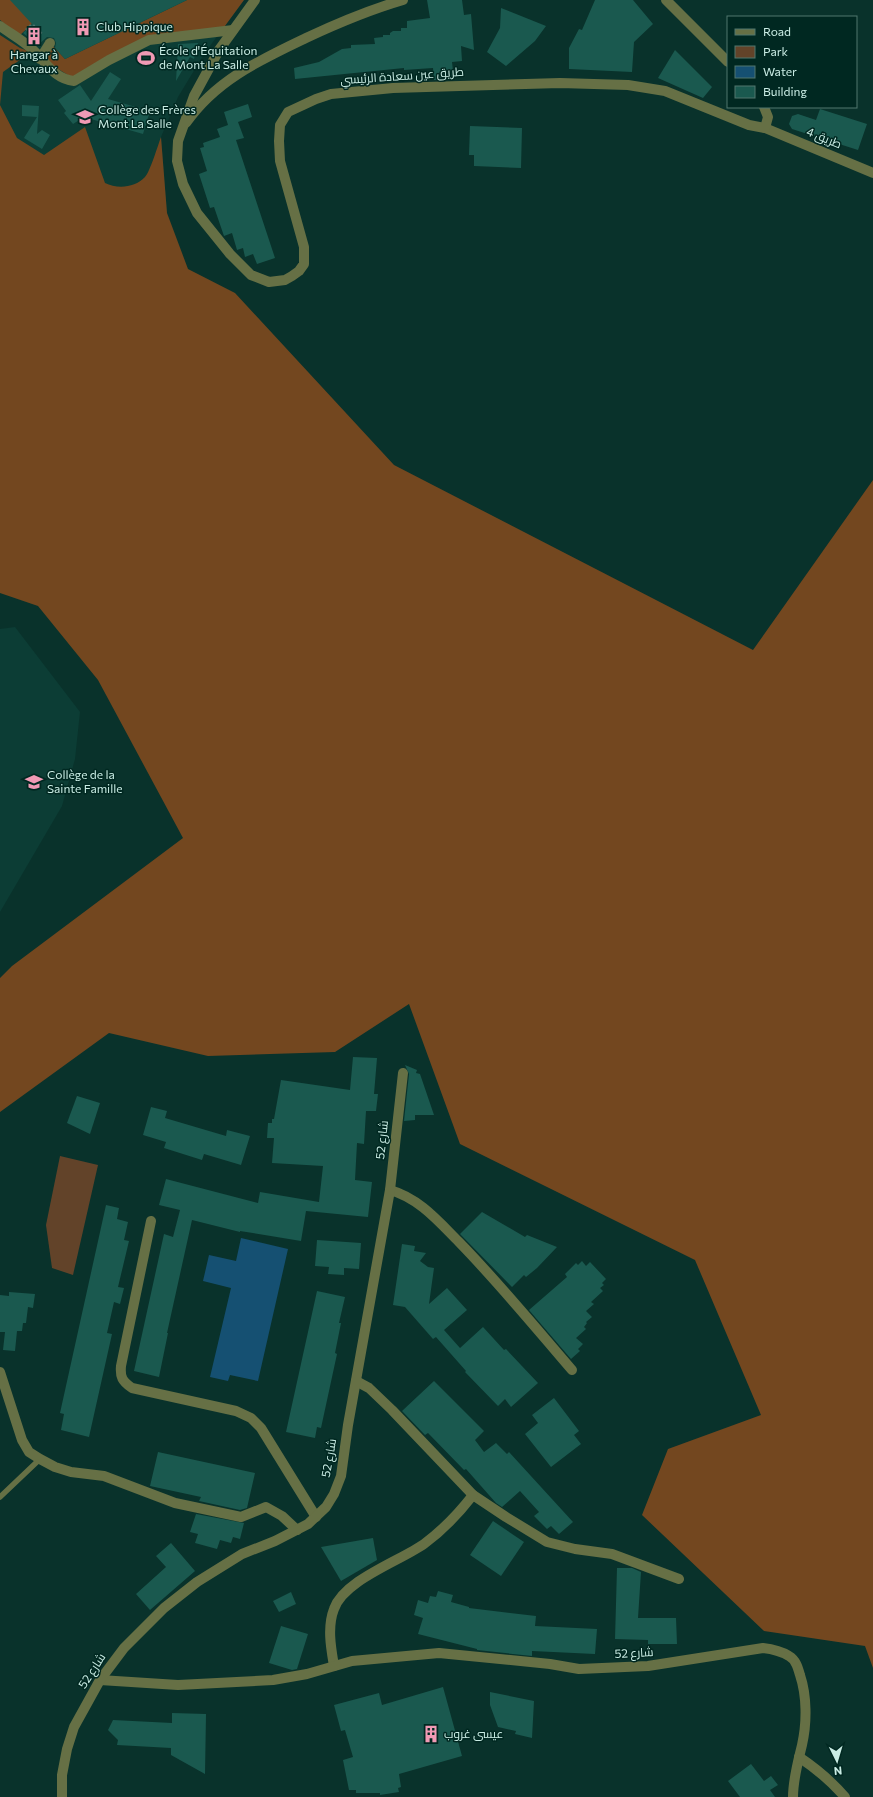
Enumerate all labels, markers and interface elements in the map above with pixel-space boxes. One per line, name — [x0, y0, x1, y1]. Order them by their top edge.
legend — [727, 16, 857, 108]
building icon: Club Hippique — [73, 17, 93, 37]
place label: Club Hippique — [96, 19, 173, 33]
text: Road — [763, 24, 791, 38]
building icon: Hangar à Chevaux — [24, 26, 44, 46]
place label: École d'Équitation de Mont La Salle — [159, 43, 257, 71]
text: Park — [763, 44, 789, 58]
place label: Hangar à Chevaux — [10, 47, 58, 75]
sports icon: École d'Équitation de Mont La Salle — [136, 48, 156, 68]
street label: طريق عين سعادة الرئيسي — [340, 64, 465, 90]
text: Water — [763, 64, 797, 78]
text: Building — [763, 84, 807, 98]
place label: Collège des Frères Mont La Salle — [98, 102, 196, 130]
school or university icon: Collège des Frères Mont La Salle — [75, 107, 95, 127]
street label: طريق 4 — [804, 124, 844, 151]
place label: Collège de la Sainte Famille — [47, 767, 123, 795]
school or university icon: Collège de la Sainte Famille — [24, 772, 44, 792]
street label: شارع 52 — [372, 1120, 392, 1160]
street label: شارع 52 — [318, 1437, 340, 1479]
street label: شارع 52 — [614, 1644, 654, 1662]
street label: شارع 52 — [75, 1650, 109, 1692]
building icon: عيسى غروب — [421, 1724, 441, 1744]
place label: عيسى غروب — [444, 1726, 503, 1741]
north arrow — [817, 1741, 857, 1781]
text: N — [833, 1765, 843, 1778]

